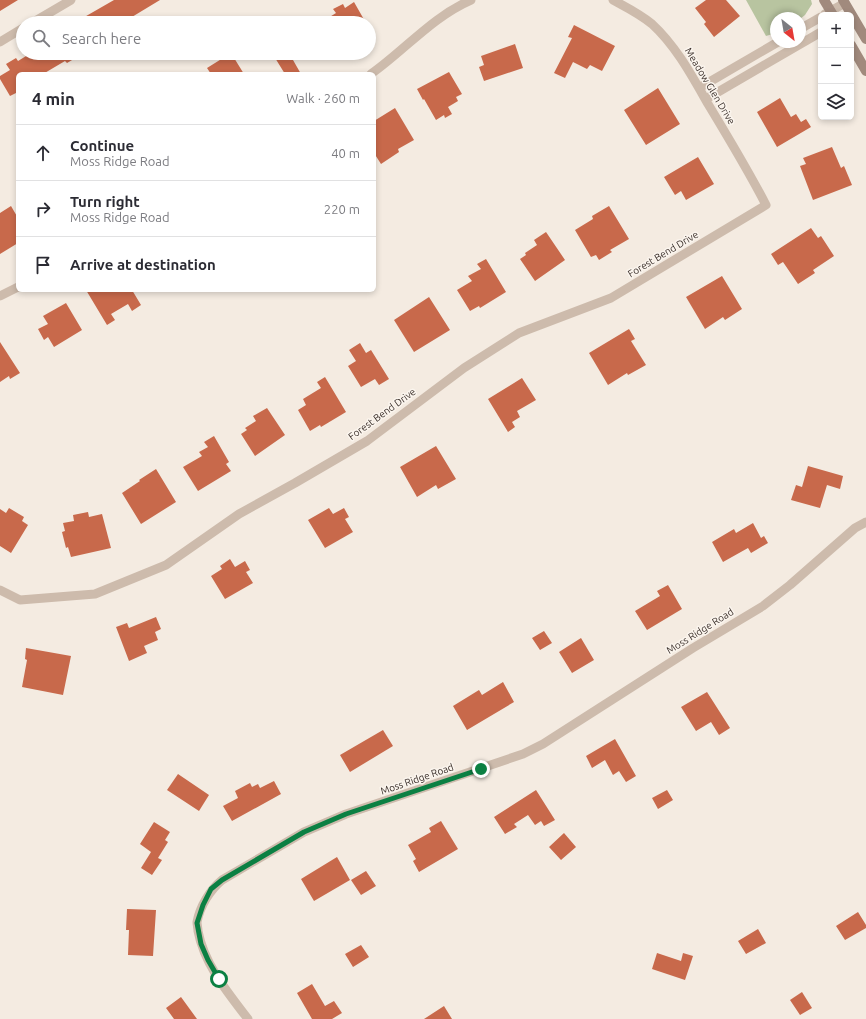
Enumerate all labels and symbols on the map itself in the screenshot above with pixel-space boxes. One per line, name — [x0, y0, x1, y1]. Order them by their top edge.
north arrow — [770, 12, 806, 48]
street label: Meadow Glen Drive — [683, 46, 737, 126]
street label: Forest Bend Drive — [626, 229, 700, 279]
street label: Forest Bend Drive — [346, 386, 418, 442]
street label: Moss Ridge Road — [665, 606, 736, 656]
route end — [472, 760, 490, 778]
street label: Moss Ridge Road — [379, 761, 455, 797]
route start — [210, 970, 228, 988]

